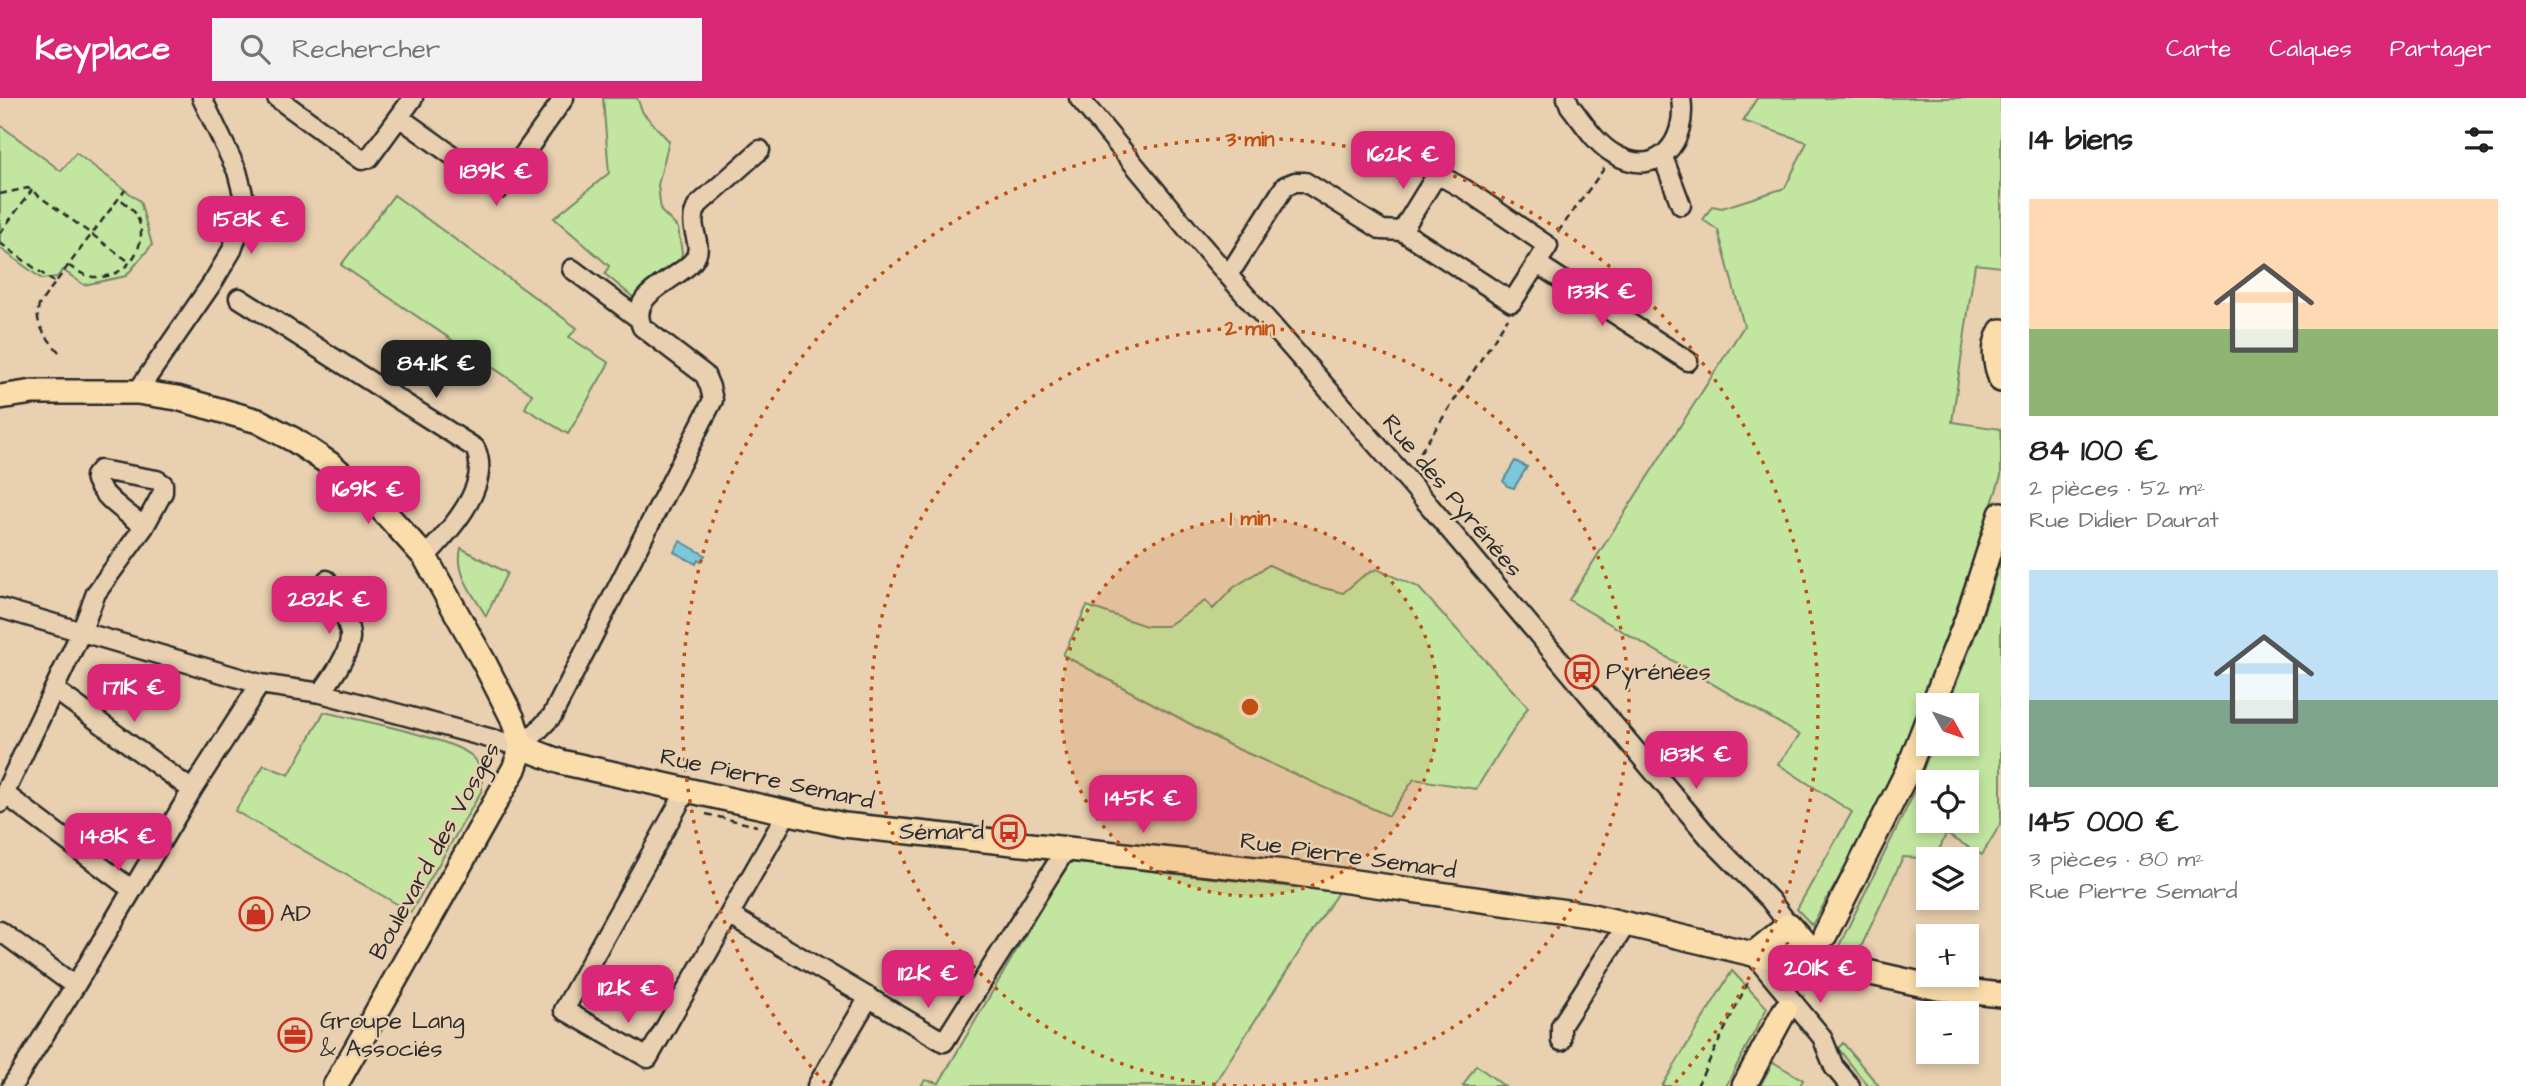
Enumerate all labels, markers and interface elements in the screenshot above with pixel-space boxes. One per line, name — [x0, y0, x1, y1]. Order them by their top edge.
search box — [212, 18, 702, 81]
text: Keyplace — [35, 26, 170, 72]
icon: search — [236, 30, 274, 68]
text: Rechercher — [292, 31, 440, 67]
text: Carte — [2166, 32, 2231, 66]
text: Calques — [2269, 32, 2352, 66]
text: Partager — [2390, 32, 2491, 66]
text: 14 biens — [2029, 119, 2133, 161]
icon: filters — [2460, 121, 2498, 159]
text: 3 min — [1224, 125, 1275, 154]
pin: 162K € — [1346, 132, 1460, 191]
text: 162K € — [1367, 138, 1439, 170]
pin: 189K € — [439, 148, 553, 208]
text: 189K € — [460, 155, 532, 187]
pin: 158K € — [194, 197, 308, 256]
text: 158K € — [213, 203, 289, 235]
icon: home — [2201, 245, 2327, 371]
pin: 133K € — [1545, 268, 1659, 328]
text: 133K € — [1568, 275, 1636, 307]
text: 2 min — [1224, 314, 1276, 343]
pin: 84.1K € — [371, 341, 501, 400]
text: 84.1K € — [397, 347, 475, 379]
street label: Rue des Pyrénées — [1373, 407, 1530, 586]
text: 84 100 € — [2029, 430, 2158, 472]
pin: 169K € — [311, 466, 425, 526]
text: 2 pièces · 52 m² — [2029, 472, 2205, 504]
text: 169K € — [332, 473, 404, 505]
text: 1 min — [1229, 504, 1271, 533]
text: Rue Didier Daurat — [2029, 504, 2219, 536]
pin: 282K € — [272, 576, 386, 636]
text: 282K € — [288, 583, 370, 615]
icon: home — [2201, 616, 2327, 742]
bus stop icon: Pyrénées — [1563, 653, 1601, 691]
place label: Pyrénées — [1606, 655, 1711, 690]
pin: 171K € — [77, 664, 191, 724]
text: 171K € — [103, 671, 165, 703]
north arrow — [1916, 693, 1979, 756]
map controls — [1916, 693, 1979, 1064]
centre of rings — [1238, 695, 1262, 719]
pin: 183K € — [1639, 732, 1753, 791]
street label: Boulevard des Vosges — [361, 736, 510, 967]
text: 183K € — [1661, 738, 1731, 770]
street label: Rue Pierre Semard — [657, 740, 877, 818]
button: locate — [1916, 770, 1979, 833]
pin: 145K € — [1086, 776, 1200, 835]
text: 145K € — [1105, 782, 1181, 814]
text: 145 000 € — [2029, 801, 2179, 843]
bus stop icon: Sémard — [990, 813, 1028, 851]
pin: 148K € — [61, 814, 175, 873]
place label: Sémard — [899, 815, 984, 849]
text: 148K € — [81, 820, 155, 852]
street label: Rue Pierre Semard — [1238, 824, 1458, 888]
text: 3 pièces · 80 m² — [2029, 843, 2204, 875]
button: layers — [1916, 847, 1979, 910]
text: Rue Pierre Semard — [2029, 875, 2238, 907]
shop icon: AD — [237, 895, 275, 933]
place label: AD — [280, 897, 311, 931]
button: + — [1916, 924, 1979, 987]
pin: 201K € — [1763, 946, 1877, 1005]
pin: 112K € — [871, 950, 985, 1010]
text: 201K € — [1784, 952, 1856, 984]
text: 112K € — [898, 957, 958, 989]
pin: 112K € — [571, 965, 685, 1025]
text: 112K € — [598, 972, 658, 1004]
button: − — [1916, 1001, 1979, 1064]
place label: Groupe Lang & Associés — [320, 1004, 465, 1066]
office icon: Groupe Lang & Associés — [276, 1016, 314, 1054]

